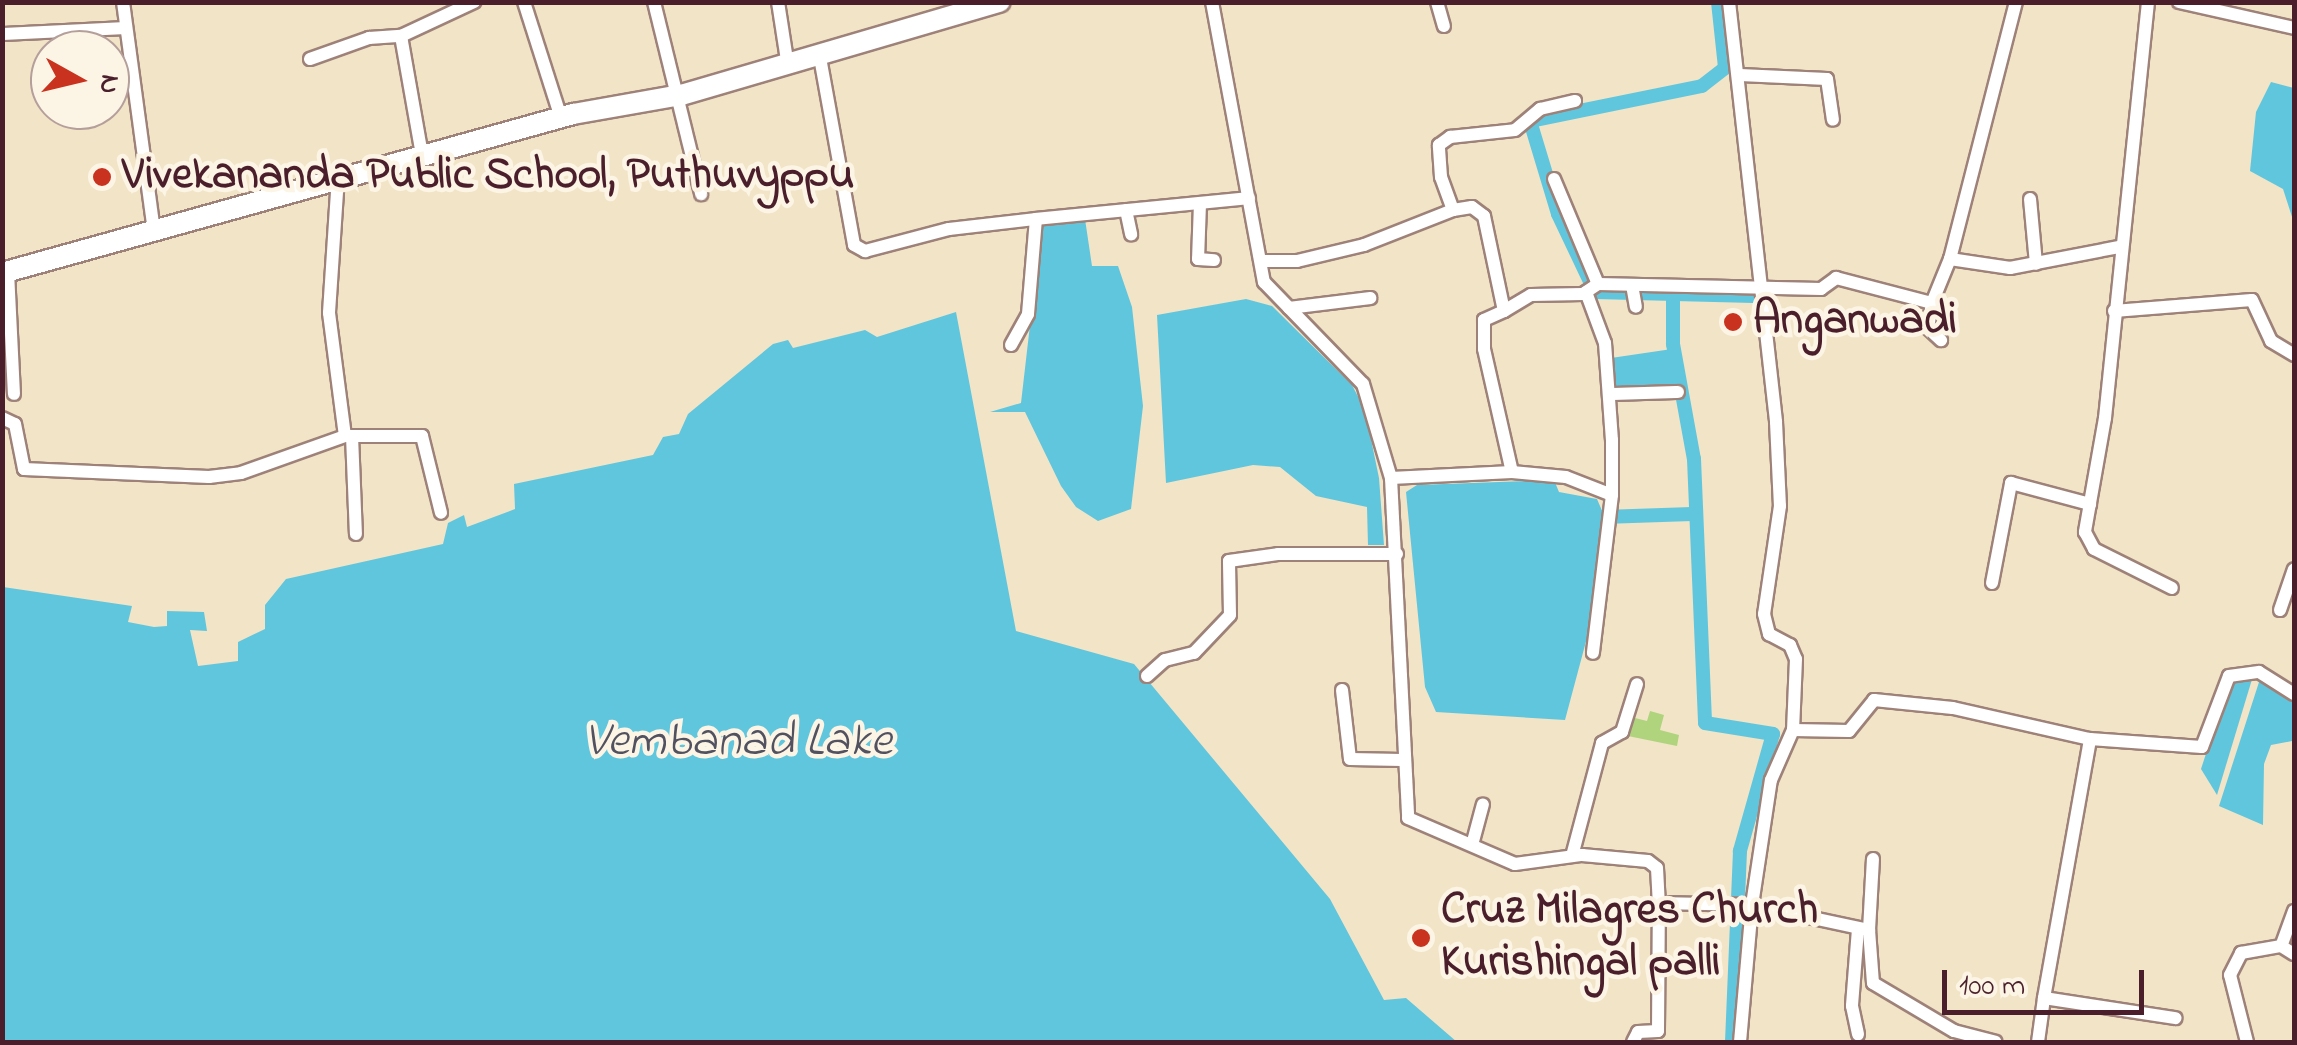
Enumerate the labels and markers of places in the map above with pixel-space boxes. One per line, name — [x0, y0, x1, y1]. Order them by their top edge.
place label: Vivekananda Public School, Puthuvyppu — [122, 150, 854, 204]
marker: Vivekananda Public School, Puthuvyppu — [91, 166, 113, 188]
place label: Anganwadi — [1753, 295, 1957, 349]
marker: Anganwadi — [1722, 311, 1744, 333]
place label: Cruz Milagres Church Kurishingal palli — [1441, 885, 1818, 991]
marker: Cruz Milagres Church Kurishingal palli — [1410, 927, 1432, 949]

